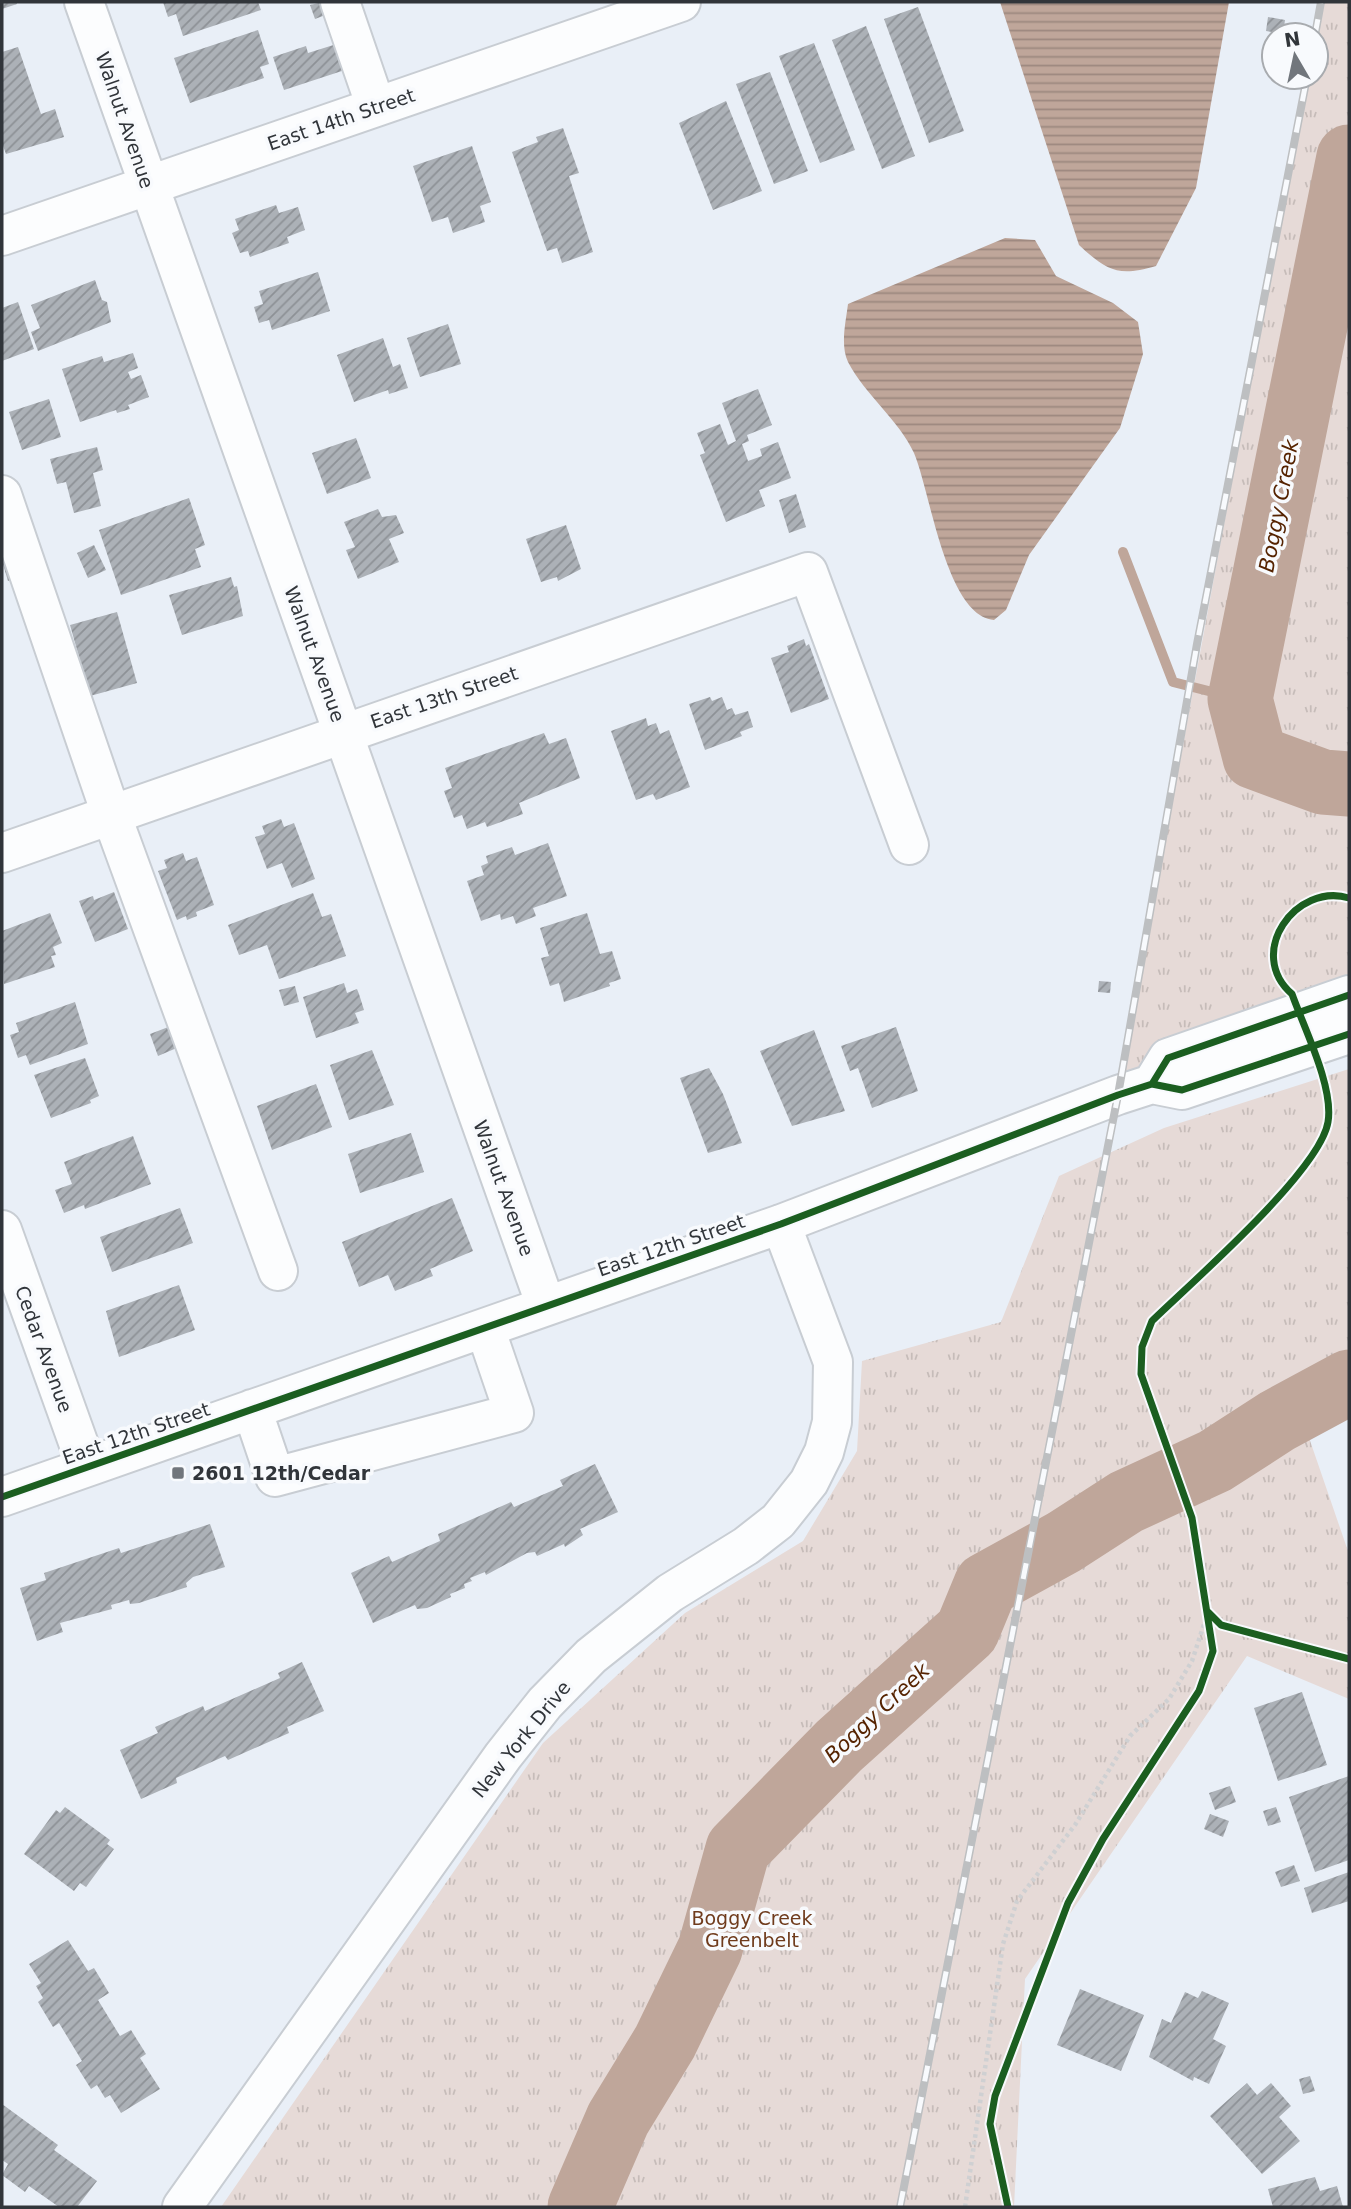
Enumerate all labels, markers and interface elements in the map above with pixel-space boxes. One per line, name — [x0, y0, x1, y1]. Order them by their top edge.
north arrow — [1260, 21, 1330, 91]
text: N — [1283, 27, 1302, 51]
street label: Walnut Avenue — [91, 49, 159, 191]
street label: East 14th Street — [264, 83, 418, 155]
water label: Boggy Creek — [1254, 437, 1304, 574]
street label: Walnut Avenue — [280, 583, 350, 725]
street label: East 13th Street — [367, 661, 521, 733]
street label: Walnut Avenue — [469, 1117, 539, 1259]
street label: East 12th Street — [594, 1209, 748, 1281]
street label: Cedar Avenue — [11, 1283, 77, 1415]
street label: East 12th Street — [59, 1397, 213, 1469]
place label: 2601 12th/Cedar — [192, 1462, 371, 1484]
marker: 2601 12th/Cedar — [170, 1465, 186, 1481]
water label: Boggy Creek — [820, 1658, 935, 1768]
street label: New York Drive — [467, 1676, 575, 1802]
park label: Boggy Creek Greenbelt — [691, 1907, 813, 1951]

